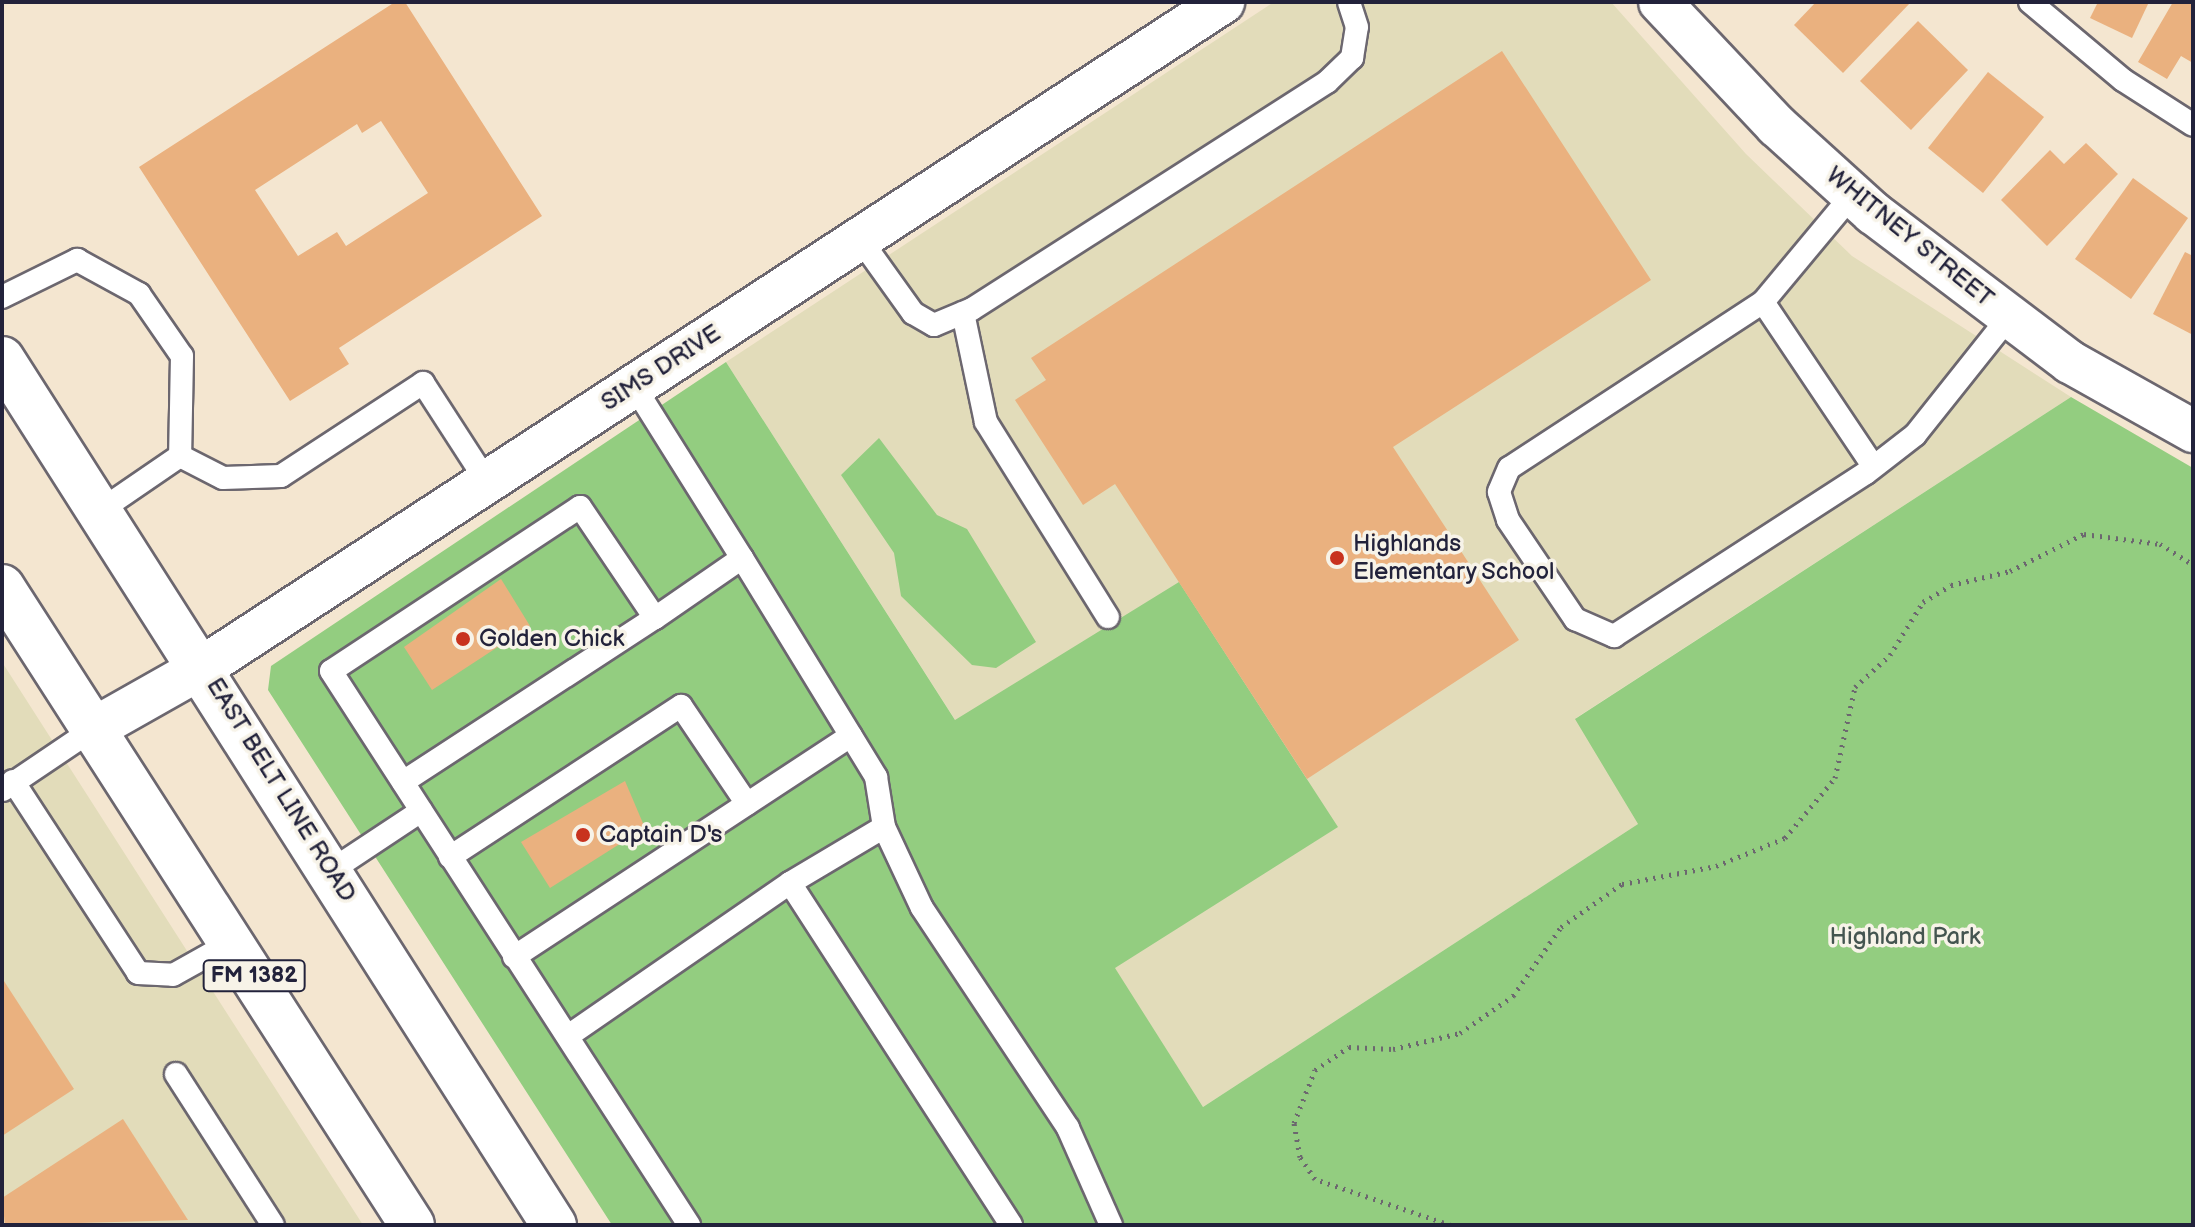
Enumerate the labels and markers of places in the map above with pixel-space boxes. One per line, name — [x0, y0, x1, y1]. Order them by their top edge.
place label: Highlands Elementary School — [1353, 530, 1556, 586]
marker: Highlands Elementary School — [1328, 549, 1346, 567]
place label: Golden Chick — [479, 625, 624, 653]
marker: Golden Chick — [454, 630, 472, 648]
place label: Captain D's — [599, 821, 722, 849]
marker: Captain D's — [574, 826, 592, 844]

